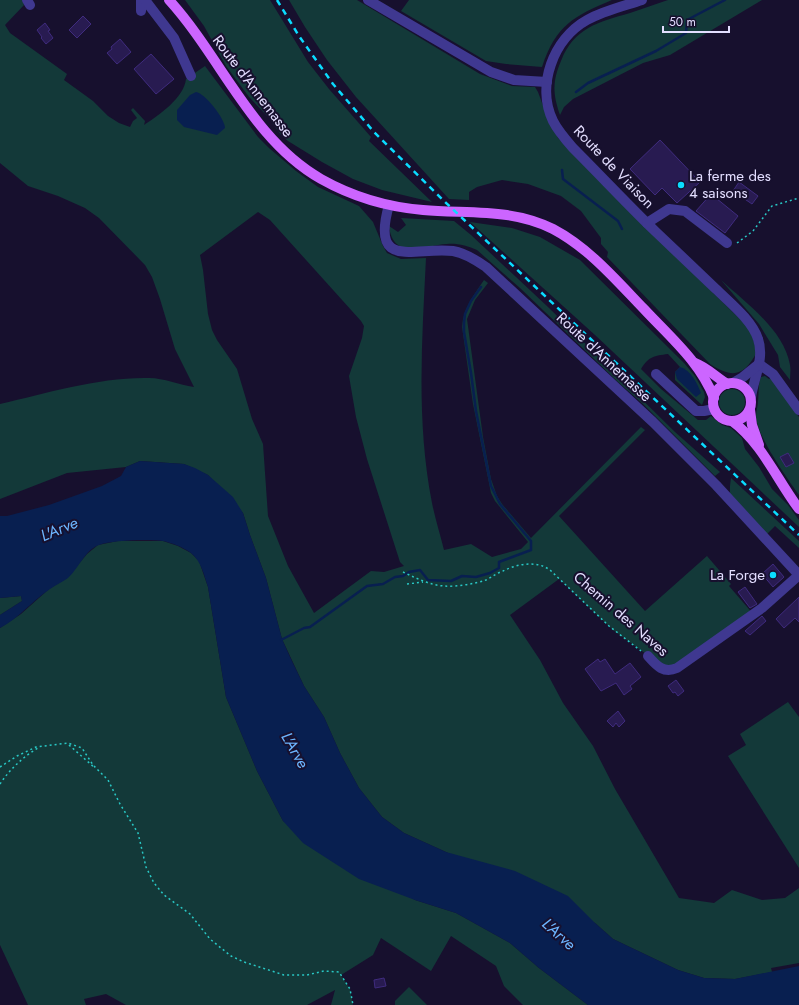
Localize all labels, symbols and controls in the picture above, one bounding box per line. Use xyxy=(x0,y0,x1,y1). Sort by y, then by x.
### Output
scale bar xyxy=(663,8,729,34)
text: 50 m xyxy=(669,13,696,31)
street label: Route d'Annemasse xyxy=(207,30,299,142)
street label: Route de Viaison xyxy=(569,120,659,214)
place label: La ferme des 4 saisons xyxy=(689,165,771,204)
marker: La ferme des 4 saisons xyxy=(676,180,686,190)
street label: Route d'Annemasse xyxy=(552,307,657,407)
water label: L'Arve xyxy=(37,511,81,547)
place label: La Forge xyxy=(710,564,765,586)
street label: Chemin des Naves xyxy=(569,566,673,662)
marker: La Forge xyxy=(768,570,778,580)
water label: L'Arve xyxy=(275,728,315,772)
water label: L'Arve xyxy=(537,913,581,955)

